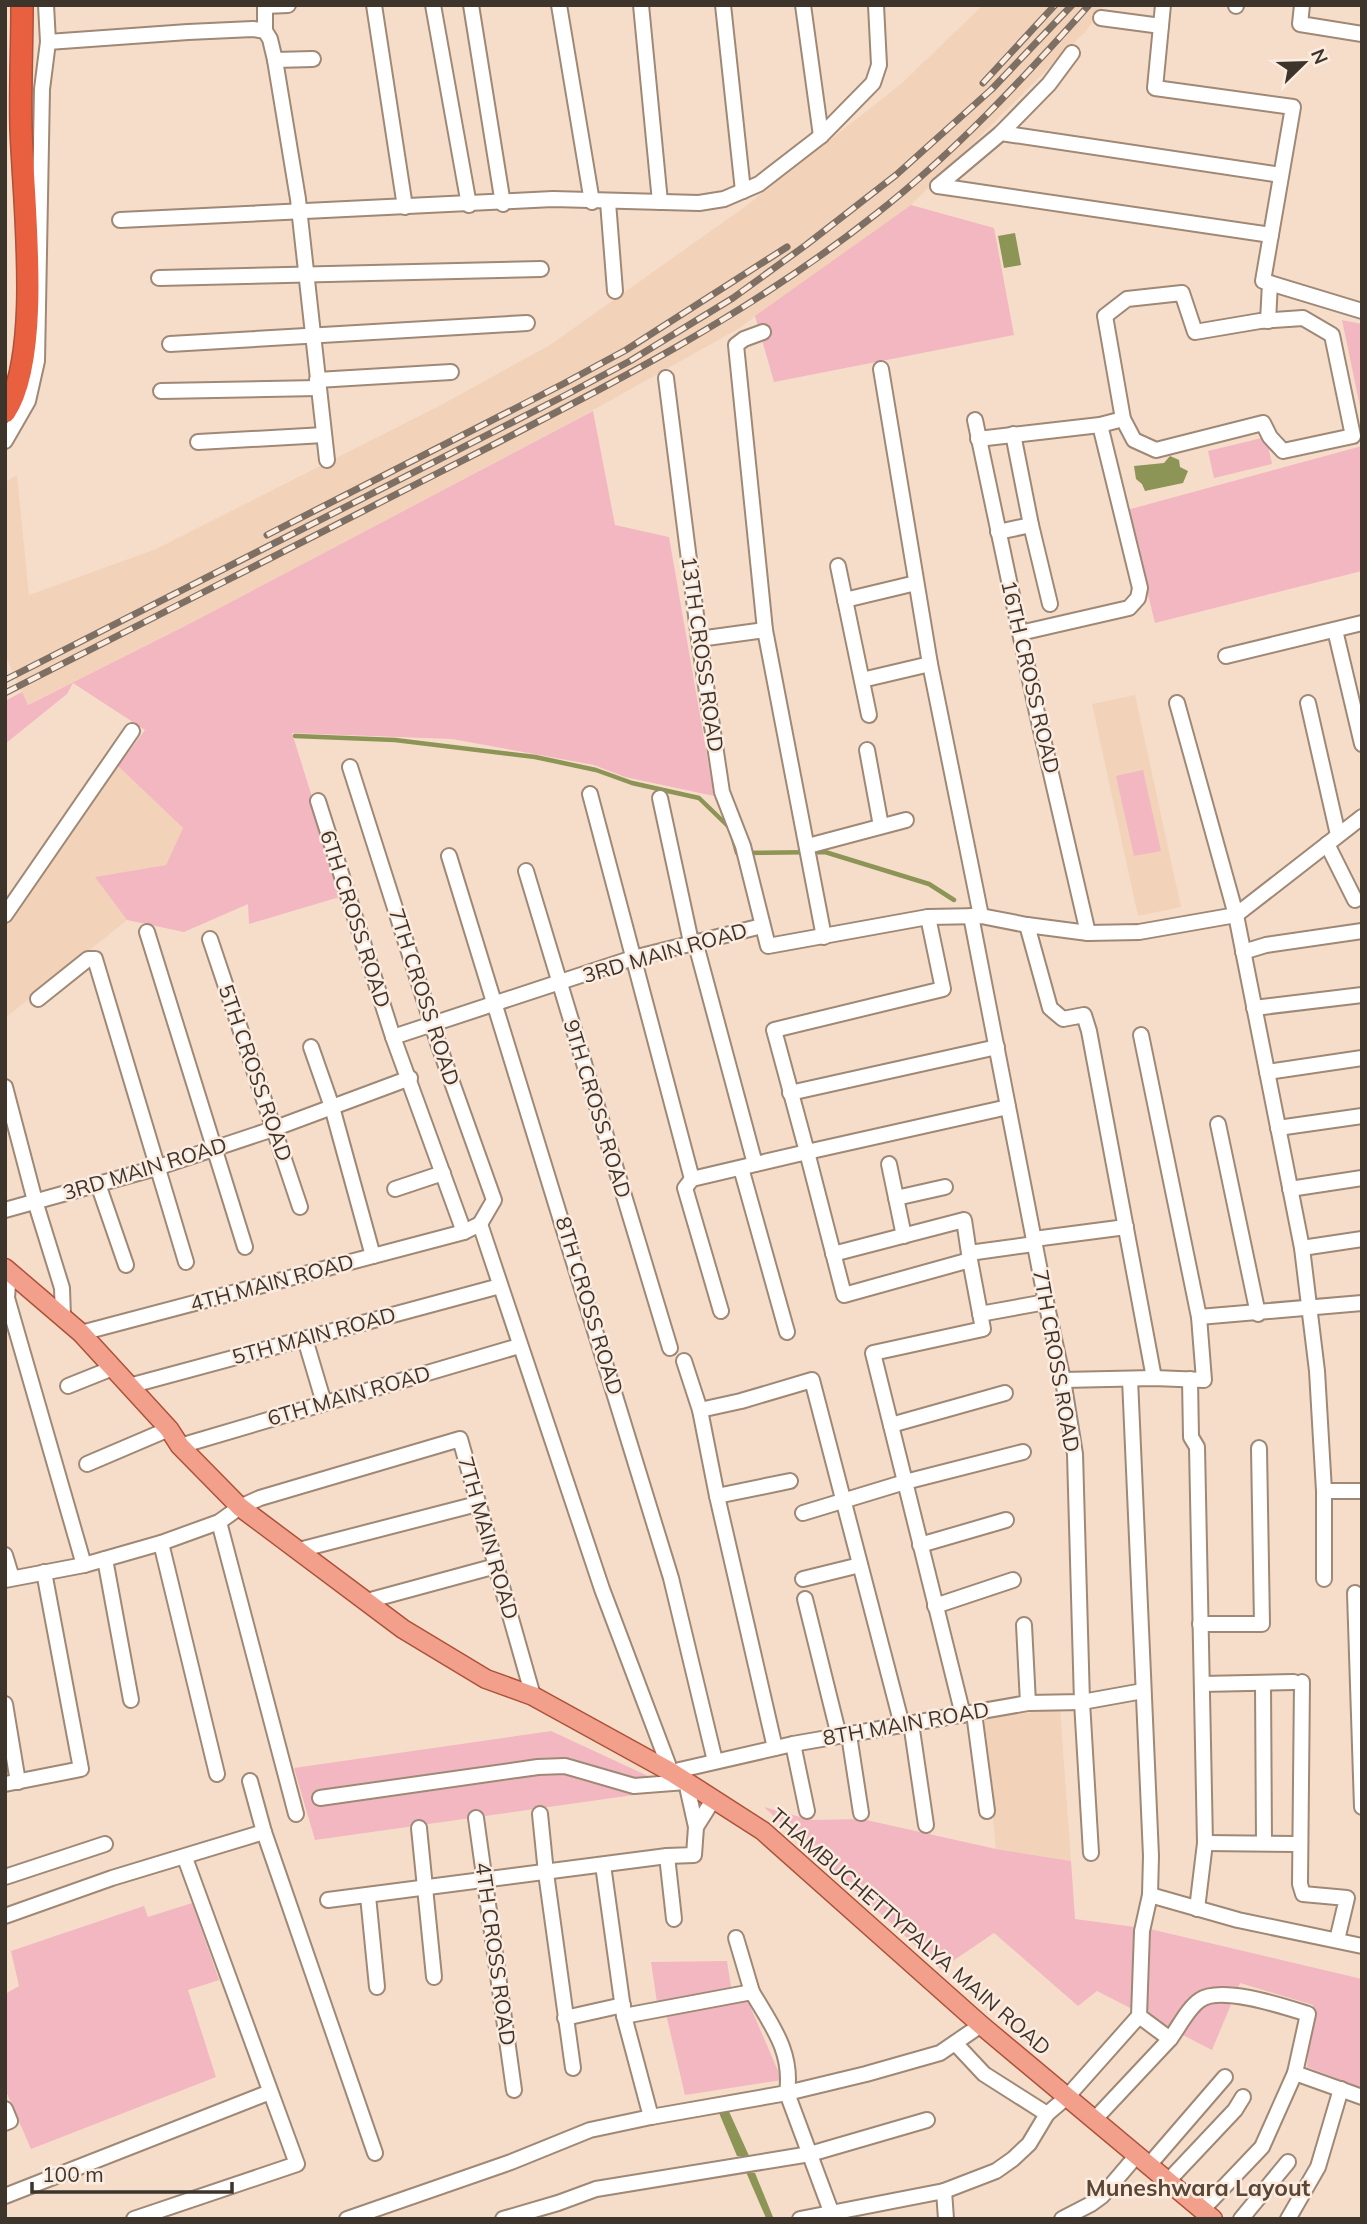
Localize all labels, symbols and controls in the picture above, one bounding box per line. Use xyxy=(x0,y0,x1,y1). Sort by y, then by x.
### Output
north arrow xyxy=(1269,28,1339,98)
text: N xyxy=(1306,45,1333,68)
street label: 13TH CROSS ROAD xyxy=(676,554,730,754)
street label: 16TH CROSS ROAD xyxy=(996,578,1066,776)
street label: 6TH CROSS ROAD xyxy=(315,827,397,1011)
street label: 7TH CROSS ROAD xyxy=(384,905,466,1089)
street label: 3RD MAIN ROAD xyxy=(579,916,750,988)
street label: 5TH CROSS ROAD xyxy=(214,981,298,1164)
street label: 9TH CROSS ROAD xyxy=(558,1016,637,1201)
street label: 3RD MAIN ROAD xyxy=(60,1131,230,1205)
street label: 8TH CROSS ROAD xyxy=(550,1213,629,1398)
street label: 4TH MAIN ROAD xyxy=(187,1248,356,1316)
street label: 7TH CROSS ROAD xyxy=(1028,1267,1086,1454)
street label: 5TH MAIN ROAD xyxy=(229,1301,398,1369)
street label: 6TH MAIN ROAD xyxy=(264,1359,433,1431)
street label: 7TH MAIN ROAD xyxy=(453,1453,525,1622)
street label: 8TH MAIN ROAD xyxy=(821,1696,991,1750)
street label: THAMBUCHETTYPALYA MAIN ROAD xyxy=(765,1802,1056,2060)
street label: 4TH CROSS ROAD xyxy=(470,1860,522,2047)
scale bar xyxy=(32,2150,231,2194)
text: 100 m xyxy=(42,2161,104,2187)
district label: Muneshwara Layout xyxy=(1086,2173,1311,2202)

